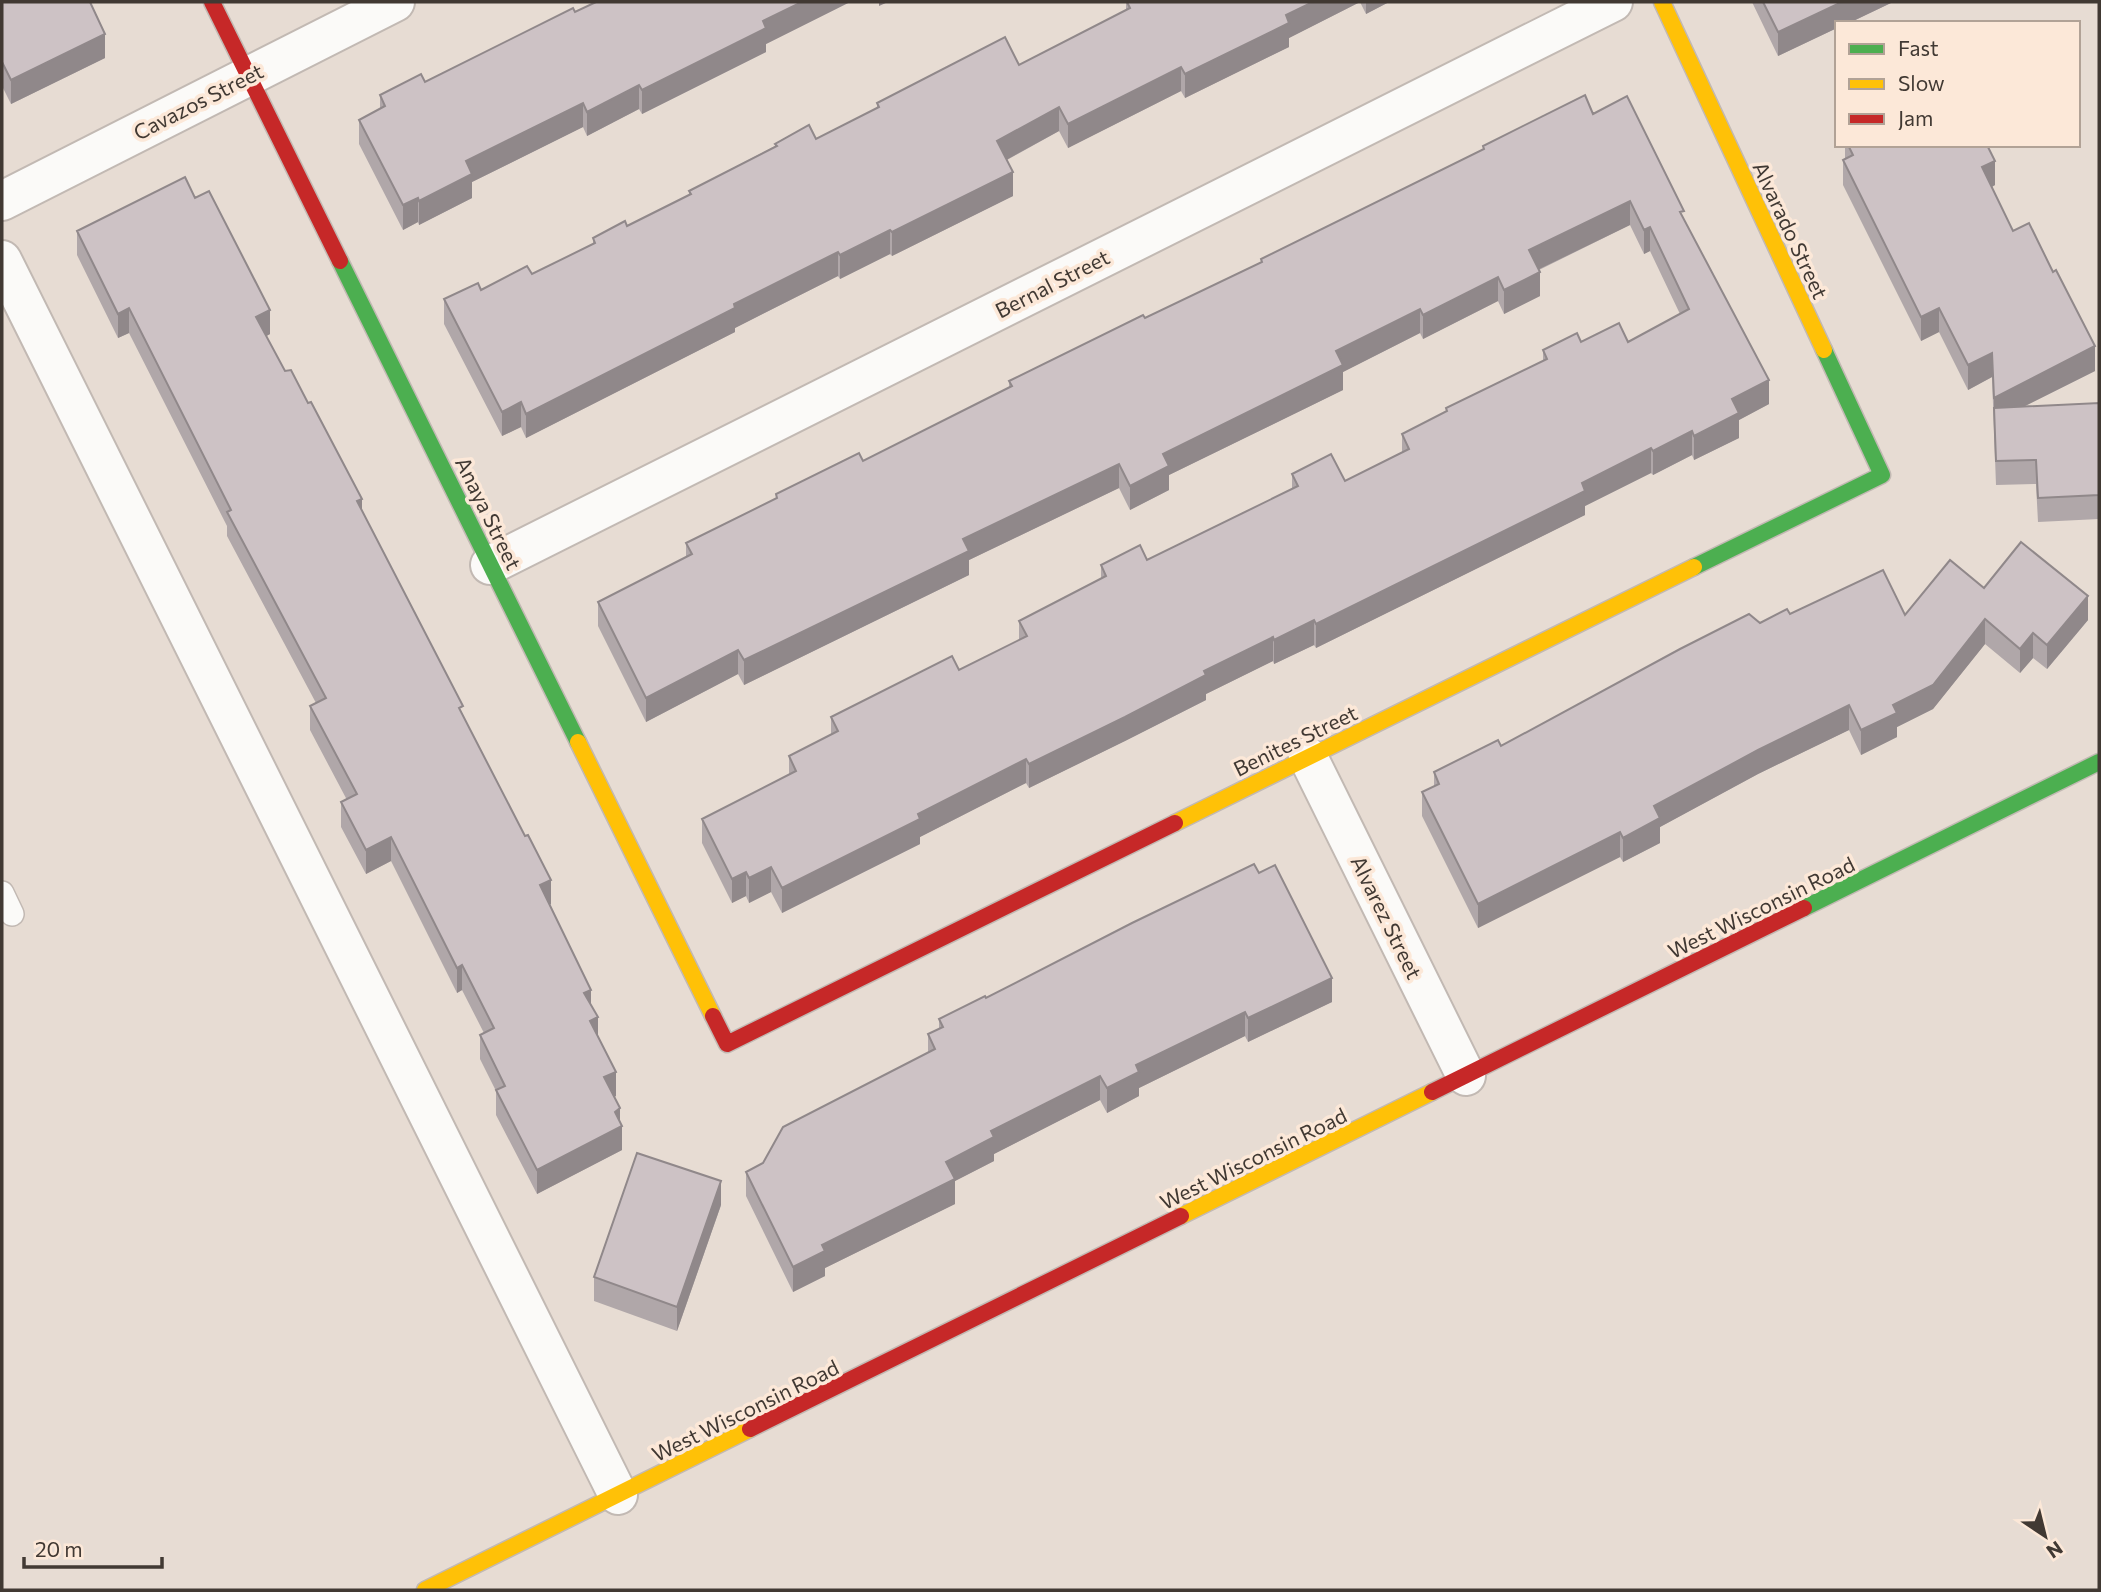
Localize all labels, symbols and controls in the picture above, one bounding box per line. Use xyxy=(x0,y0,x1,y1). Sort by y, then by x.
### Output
legend xyxy=(1835,21,2080,147)
text: Fast xyxy=(1898,35,1939,60)
street label: Cavazos Street xyxy=(129,58,267,144)
text: Slow xyxy=(1898,70,1945,95)
text: Jam xyxy=(1898,105,1933,130)
street label: Alvarado Street xyxy=(1748,157,1834,303)
street label: Bernal Street xyxy=(991,244,1113,322)
street label: Anaya Street xyxy=(451,453,527,573)
street label: Benites Street xyxy=(1229,699,1361,781)
street label: Alvarez Street xyxy=(1346,851,1428,983)
street label: West Wisconsin Road xyxy=(1664,851,1858,963)
street label: West Wisconsin Road xyxy=(1156,1102,1350,1214)
street label: West Wisconsin Road xyxy=(648,1354,842,1466)
north arrow xyxy=(2010,1501,2080,1571)
scale bar xyxy=(24,1526,163,1570)
text: 20 m xyxy=(35,1536,83,1561)
text: N xyxy=(2043,1537,2067,1564)

